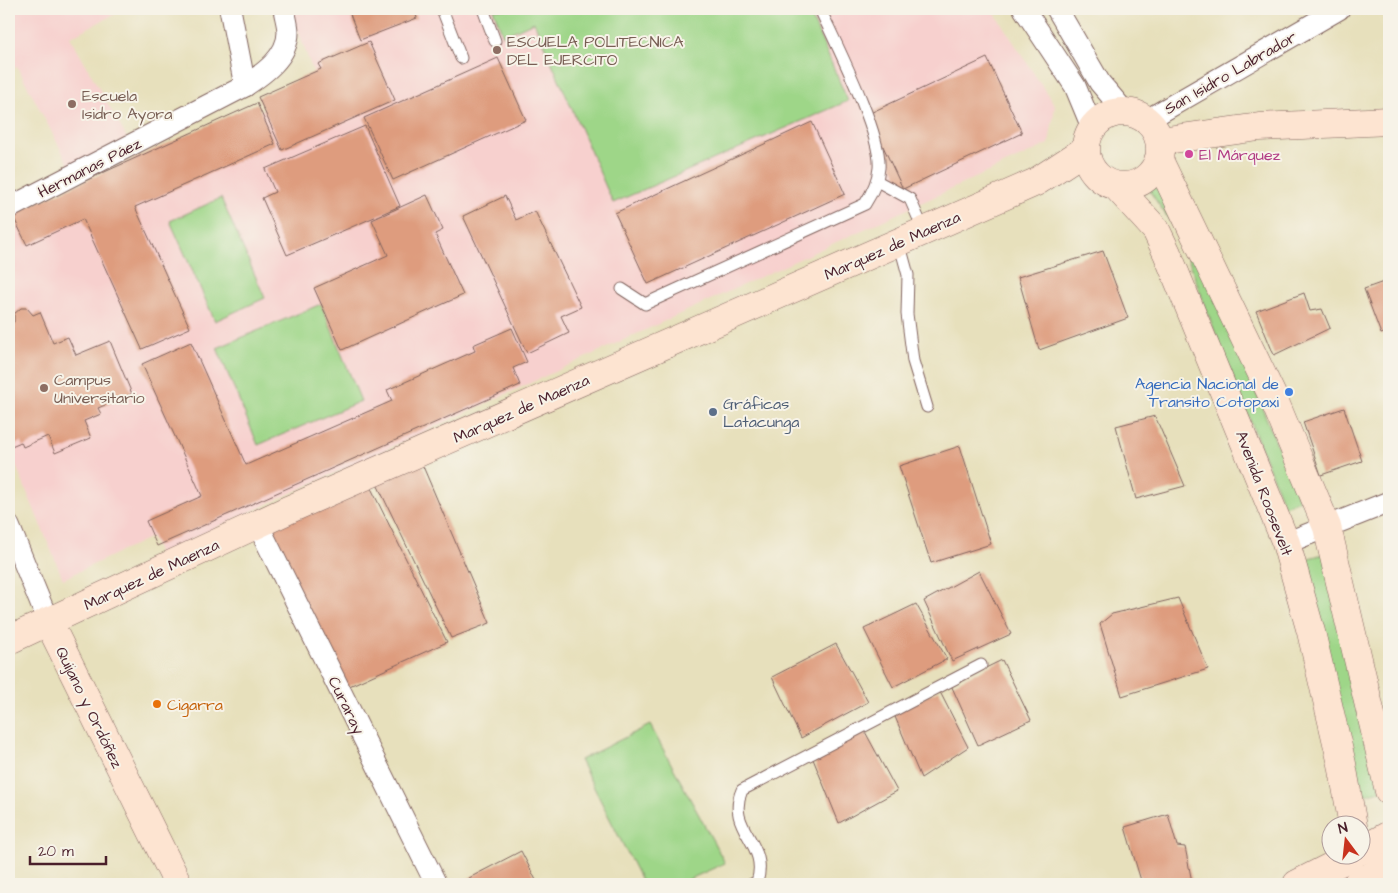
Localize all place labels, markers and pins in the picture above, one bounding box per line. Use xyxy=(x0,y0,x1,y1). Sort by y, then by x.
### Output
place label: ESCUELA POLITECNICA DEL EJERCITO xyxy=(507,31,683,71)
marker: ESCUELA POLITECNICA DEL EJERCITO xyxy=(491,44,503,56)
place label: Escuela Isidro Ayora xyxy=(82,85,172,126)
marker: Escuela Isidro Ayora xyxy=(66,98,78,110)
place label: El Márquez xyxy=(1199,144,1281,166)
marker: El Márquez xyxy=(1183,148,1195,160)
place label: Campus Universitario xyxy=(54,369,145,409)
place label: Agencia Nacional de Transito Cotopaxi xyxy=(1135,373,1280,413)
marker: Campus Universitario xyxy=(38,382,50,394)
marker: Agencia Nacional de Transito Cotopaxi xyxy=(1283,386,1295,398)
place label: Gráficas Latacunga xyxy=(723,393,799,434)
marker: Gráficas Latacunga xyxy=(707,406,719,418)
place label: Cigarra xyxy=(167,694,223,717)
marker: Cigarra xyxy=(151,698,163,710)

